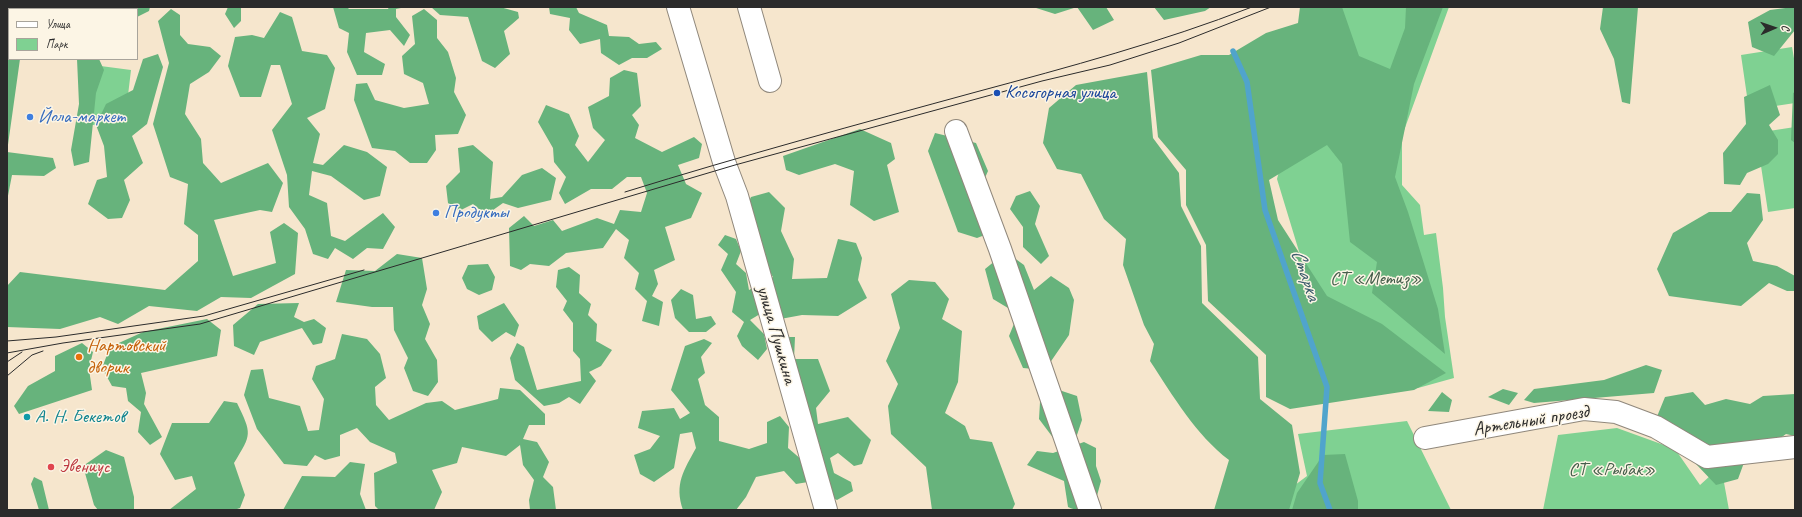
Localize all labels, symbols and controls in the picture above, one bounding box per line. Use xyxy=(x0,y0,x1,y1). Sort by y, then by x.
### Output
legend xyxy=(8,8,138,60)
north arrow xyxy=(1754,8,1794,48)
text: Улица xyxy=(46,16,70,32)
text: С xyxy=(1779,25,1793,31)
text: Парк xyxy=(46,36,67,52)
place label: Косогорная улица xyxy=(1005,82,1116,104)
marker: Косогорная улица xyxy=(992,88,1002,98)
place label: Йола-маркет xyxy=(38,106,125,128)
marker: Йола-маркет xyxy=(25,112,35,122)
place label: Продукты xyxy=(444,202,509,224)
marker: Продукты xyxy=(431,208,441,218)
water label: Старка xyxy=(1285,246,1325,304)
park label: СТ «Метиз» xyxy=(1330,268,1422,290)
street label: улица Пушкина xyxy=(751,283,801,387)
place label: Нартовский дворик xyxy=(87,335,166,379)
marker: Нартовский дворик xyxy=(74,352,84,362)
street label: Артельный проезд xyxy=(1472,401,1590,441)
place label: А. Н. Бекетов xyxy=(35,406,125,428)
marker: А. Н. Бекетов xyxy=(22,412,32,422)
place label: Эвениус xyxy=(59,456,110,478)
park label: СТ «Рыбак» xyxy=(1568,459,1656,481)
marker: Эвениус xyxy=(46,462,56,472)

